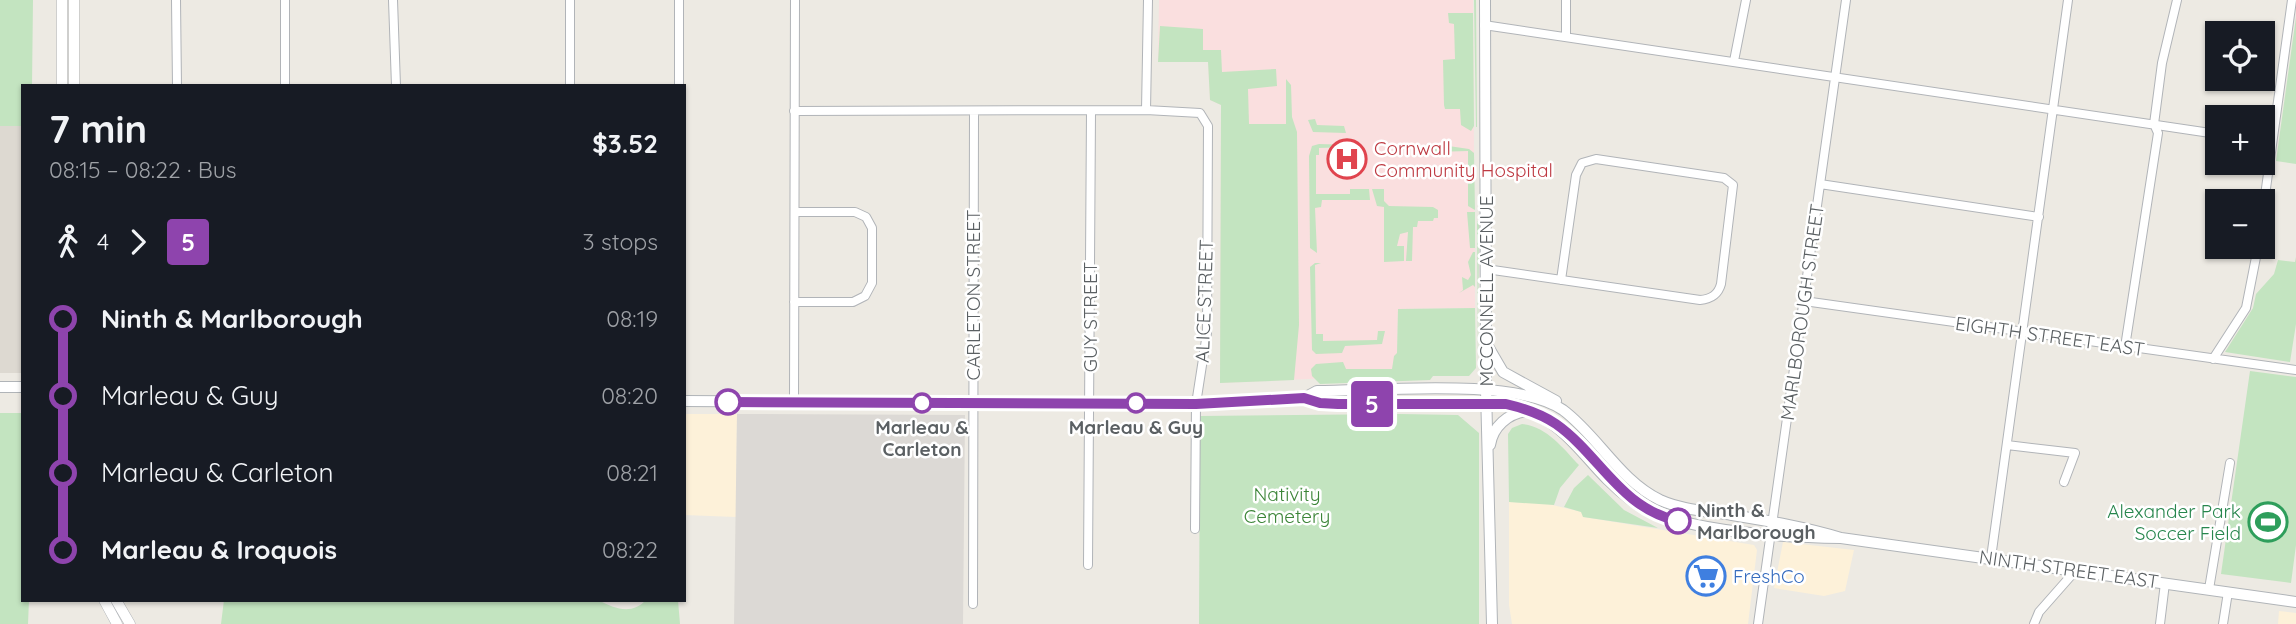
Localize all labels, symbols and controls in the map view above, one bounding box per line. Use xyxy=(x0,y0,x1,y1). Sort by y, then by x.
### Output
map controls xyxy=(2205,21,2275,259)
button: locate xyxy=(2205,21,2275,91)
text: 7 min xyxy=(49,105,147,153)
button: + xyxy=(2205,105,2275,175)
text: $3.52 xyxy=(592,127,658,160)
place label: Cornwall Community Hospital xyxy=(1374,136,1553,182)
hospital icon: Cornwall Community Hospital xyxy=(1326,138,1368,180)
text: 08:15 – 08:22 · Bus xyxy=(49,155,237,184)
button: − xyxy=(2205,189,2275,259)
street label: MCCONNELL AVENUE xyxy=(1474,195,1498,387)
street label: MARLBOROUGH STREET xyxy=(1775,202,1829,422)
street label: CARLETON STREET xyxy=(961,210,985,380)
icon: walk xyxy=(49,223,87,261)
icon: forward xyxy=(119,223,157,261)
text: 4 xyxy=(97,227,109,256)
text: 5 xyxy=(181,227,195,257)
text: 3 stops xyxy=(583,227,658,256)
street label: ALICE STREET xyxy=(1190,239,1218,363)
street label: GUY STREET xyxy=(1078,262,1102,372)
text: Ninth & Marlborough xyxy=(101,302,363,335)
text: 08:19 xyxy=(606,304,658,333)
street label: EIGHTH STREET EAST xyxy=(1954,311,2146,361)
text: Marleau & Guy xyxy=(101,379,279,412)
text: 08:20 xyxy=(601,381,658,410)
line badge: 5 xyxy=(1349,381,1395,427)
unlabelled marker xyxy=(715,389,741,415)
text: 5 xyxy=(1365,389,1379,419)
marker: Marleau & Carleton xyxy=(912,393,932,413)
marker: Marleau & Guy xyxy=(1126,393,1146,413)
place label: Marleau & Carleton xyxy=(875,415,969,461)
place label: Marleau & Guy xyxy=(1069,415,1203,439)
text: Marleau & Carleton xyxy=(101,456,334,489)
text: 08:21 xyxy=(606,458,658,487)
park label: Nativity Cemetery xyxy=(1244,482,1330,528)
place label: Ninth & Marlborough xyxy=(1697,498,1816,544)
place label: Alexander Park Soccer Field xyxy=(2107,499,2241,545)
sports icon: Alexander Park Soccer Field xyxy=(2247,501,2289,543)
marker: Ninth & Marlborough xyxy=(1665,508,1691,534)
text: Marleau & Iroquois xyxy=(101,533,337,566)
text: 08:22 xyxy=(602,535,658,564)
street label: NINTH STREET EAST xyxy=(1978,545,2160,593)
supermarket icon: FreshCo xyxy=(1685,555,1727,597)
place label: FreshCo xyxy=(1733,564,1805,588)

